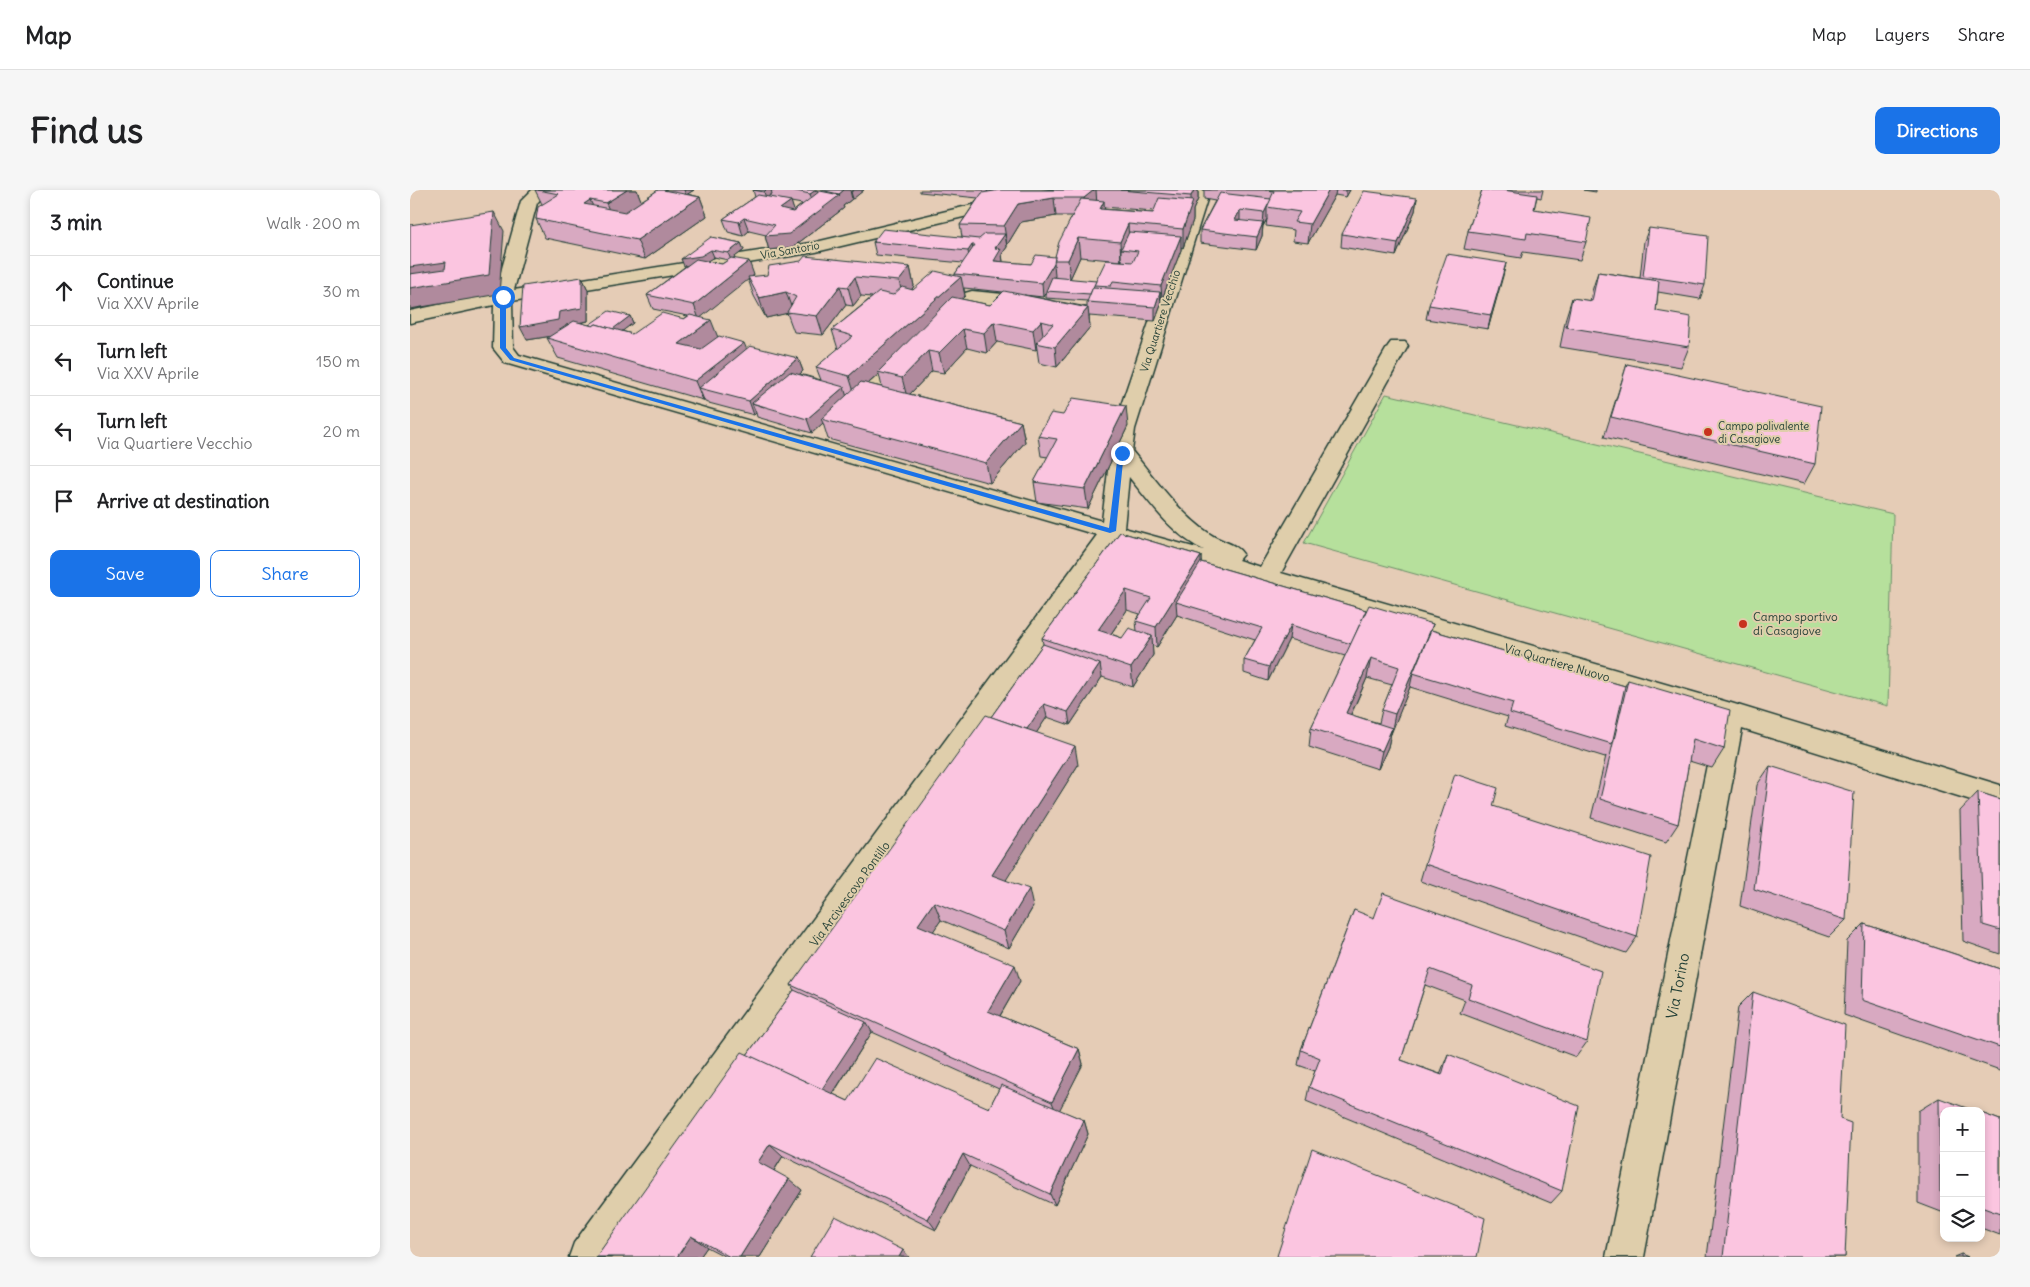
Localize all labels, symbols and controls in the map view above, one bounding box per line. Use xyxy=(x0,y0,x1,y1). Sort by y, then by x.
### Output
text: Map xyxy=(25,20,72,50)
text: Map xyxy=(1811,23,1846,46)
text: Layers xyxy=(1874,23,1930,46)
text: Share xyxy=(1958,23,2005,46)
button: Directions xyxy=(1875,107,2000,154)
text: Find us xyxy=(30,108,143,152)
text: 3 min xyxy=(50,209,102,236)
text: Walk · 200 m xyxy=(266,213,360,233)
street label: Via Santorio xyxy=(759,238,821,262)
street label: Via Quartiere Vecchio xyxy=(1137,268,1183,374)
text: Continue xyxy=(97,269,174,293)
icon: ahead xyxy=(50,277,78,305)
text: 30 m xyxy=(323,281,360,301)
route start xyxy=(492,286,515,309)
text: Via XXV Aprile xyxy=(97,293,199,313)
text: Turn left xyxy=(97,339,167,363)
icon: left xyxy=(50,347,78,375)
text: 150 m xyxy=(316,351,360,371)
text: Via XXV Aprile xyxy=(97,363,199,383)
text: Turn left xyxy=(97,409,167,433)
icon: left xyxy=(50,417,78,445)
place label: Campo polivalente di Casagiove xyxy=(1718,419,1809,446)
text: 20 m xyxy=(323,421,360,441)
marker: Campo polivalente di Casagiove xyxy=(1702,426,1714,438)
text: Via Quartiere Vecchio xyxy=(97,433,253,453)
route end xyxy=(1111,442,1134,465)
icon: arrive xyxy=(50,487,78,515)
text: Arrive at destination xyxy=(97,489,270,513)
button: Save xyxy=(50,550,200,597)
button: Share xyxy=(210,550,360,597)
place label: Campo sportivo di Casagiove xyxy=(1753,609,1838,638)
marker: Campo sportivo di Casagiove xyxy=(1737,618,1749,630)
street label: Via Quartiere Nuovo xyxy=(1503,640,1612,685)
street label: Via Arcivescovo Pontillo xyxy=(806,838,893,949)
street label: Via Torino xyxy=(1662,951,1693,1020)
map controls xyxy=(1940,1107,1985,1242)
button: + xyxy=(1940,1107,1985,1152)
button: − xyxy=(1940,1152,1985,1197)
button: layers xyxy=(1940,1197,1985,1242)

